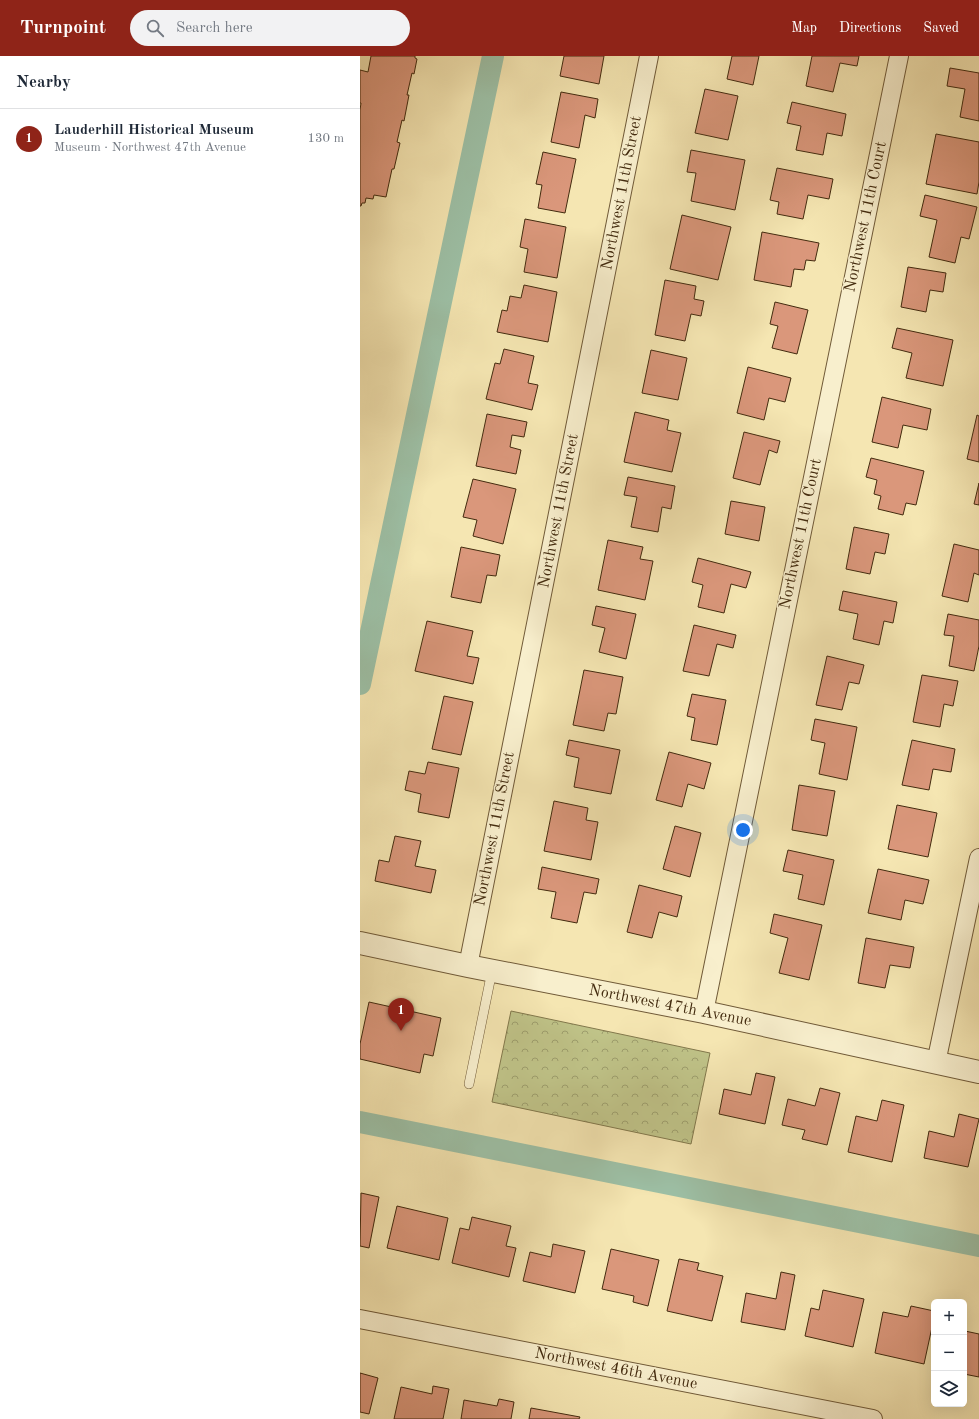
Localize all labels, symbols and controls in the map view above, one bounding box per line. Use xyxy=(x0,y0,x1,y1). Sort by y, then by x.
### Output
search box xyxy=(130,10,410,46)
icon: search xyxy=(144,17,166,39)
text: Turnpoint xyxy=(20,19,106,38)
text: Search here xyxy=(176,21,253,36)
text: Map xyxy=(791,21,817,35)
text: Directions xyxy=(839,21,901,35)
text: Saved xyxy=(923,21,959,35)
text: Nearby xyxy=(16,74,71,91)
street label: Northwest 11th Street xyxy=(599,114,645,272)
text: Lauderhill Historical Museum xyxy=(54,123,254,138)
text: 1 xyxy=(25,132,33,145)
text: 130 m xyxy=(307,132,344,145)
street label: Northwest 11th Court xyxy=(842,140,890,294)
text: Museum · Northwest 47th Avenue xyxy=(54,141,246,154)
street label: Northwest 11th Street xyxy=(536,432,582,590)
street label: Northwest 11th Court xyxy=(777,457,825,611)
street label: Northwest 11th Street xyxy=(472,750,518,908)
your location xyxy=(733,820,753,840)
street label: Northwest 47th Avenue xyxy=(587,982,753,1030)
pin: 1 xyxy=(388,998,414,1031)
map controls xyxy=(931,1299,967,1407)
button: + xyxy=(931,1299,967,1335)
button: − xyxy=(931,1335,967,1371)
street label: Northwest 46th Avenue xyxy=(533,1345,699,1393)
button: layers xyxy=(931,1371,967,1407)

